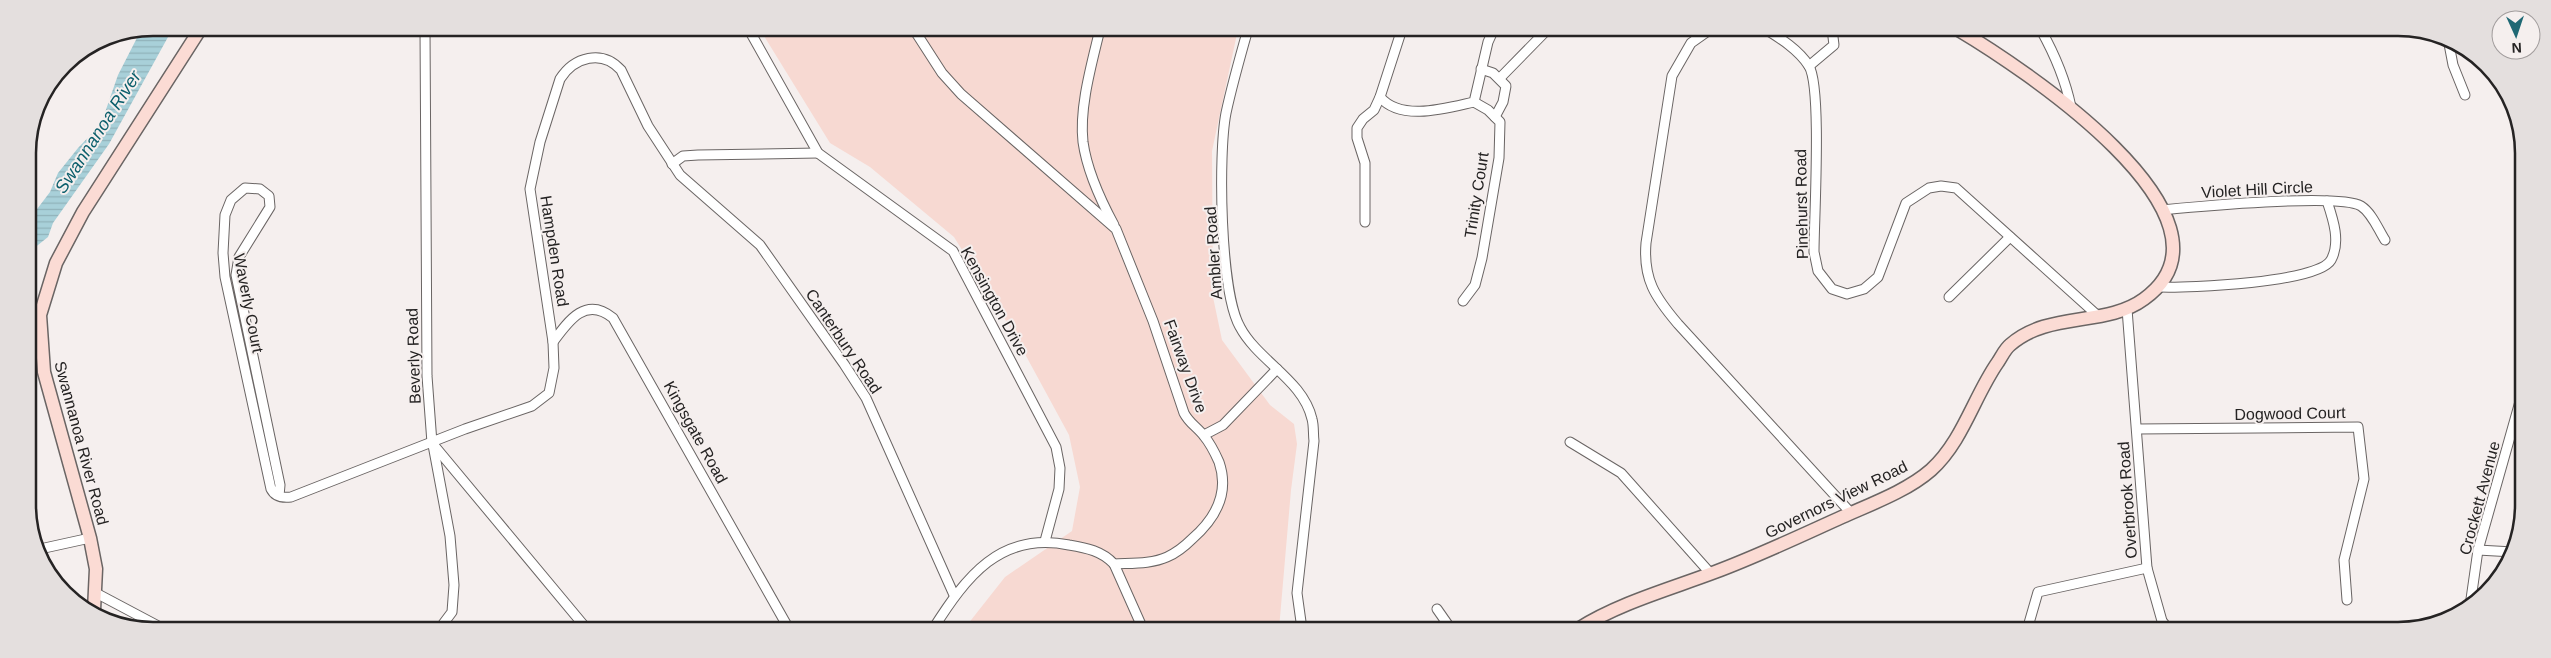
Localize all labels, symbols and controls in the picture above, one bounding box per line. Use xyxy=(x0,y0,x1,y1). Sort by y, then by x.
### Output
north arrow xyxy=(2491,10,2541,60)
text: N xyxy=(2511,40,2522,56)
water label: Swannanoa River xyxy=(51,66,146,197)
street label: Pinehurst Road xyxy=(1792,149,1811,259)
street label: Trinity Court xyxy=(1461,150,1492,239)
street label: Violet Hill Circle xyxy=(2201,178,2313,201)
street label: Hampden Road xyxy=(537,194,572,308)
street label: Ambler Road xyxy=(1202,206,1225,300)
street label: Kensington Drive xyxy=(958,244,1032,359)
street label: Waverly Court xyxy=(231,252,267,355)
street label: Canterbury Road xyxy=(802,286,885,397)
street label: Beverly Road xyxy=(403,308,424,404)
street label: Fairway Drive xyxy=(1161,317,1210,415)
street label: Swannanoa River Road xyxy=(51,359,112,527)
street label: Kingsgate Road xyxy=(661,378,731,486)
street label: Dogwood Court xyxy=(2234,404,2346,423)
street label: Crockett Avenue xyxy=(2456,439,2503,557)
street label: Overbrook Road xyxy=(2115,441,2140,559)
street label: Governors View Road xyxy=(1762,458,1910,541)

